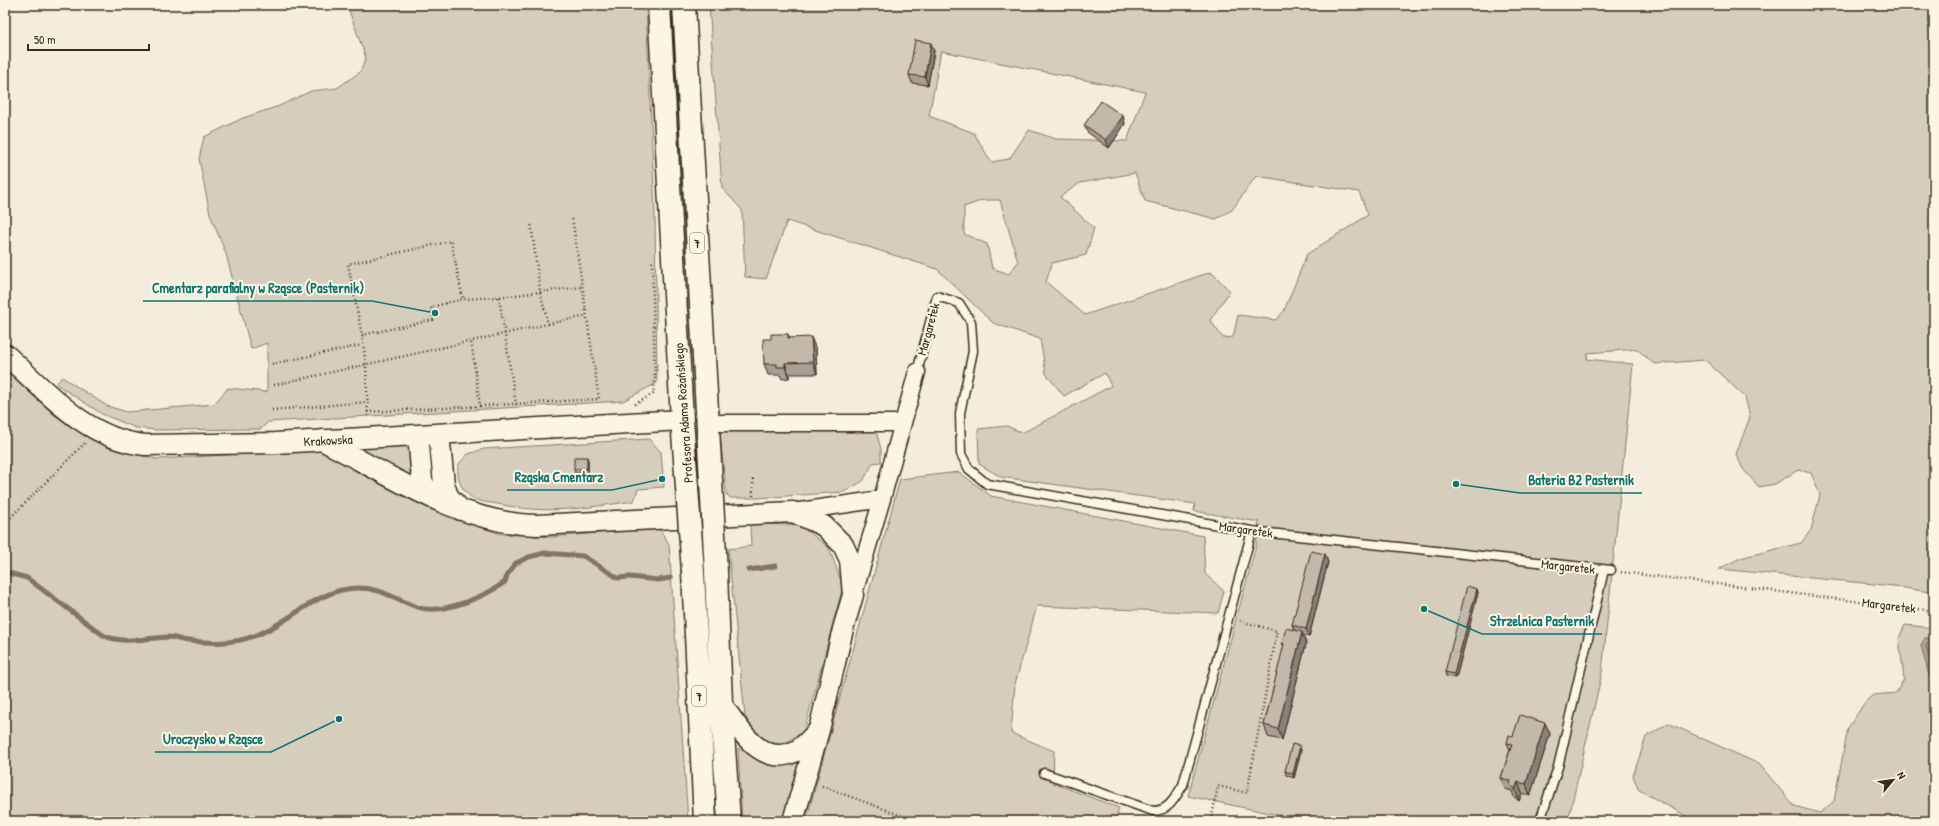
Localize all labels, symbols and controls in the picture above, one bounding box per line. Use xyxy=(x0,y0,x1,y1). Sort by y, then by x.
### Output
scale bar xyxy=(28,26,149,52)
text: 50 m xyxy=(34,31,55,48)
road number: 7 xyxy=(690,233,704,253)
callout: Cmentarz parafialny w Rząsce (Pasternik) xyxy=(143,275,372,301)
text: Cmentarz parafialny w Rząsce (Pasternik) xyxy=(152,278,364,299)
street label: Margaretek xyxy=(912,300,944,357)
street label: Profesora Adama Rożańskiego xyxy=(669,342,697,484)
street label: Krakowska xyxy=(303,430,353,450)
callout: Rząska Cmentarz xyxy=(507,464,612,490)
text: Rząska Cmentarz xyxy=(515,467,603,486)
callout: Bateria B2 Pasternik xyxy=(1520,467,1642,493)
text: Bateria B2 Pasternik xyxy=(1528,470,1634,489)
street label: Margaretek xyxy=(1218,516,1275,542)
street label: Margaretek xyxy=(1540,554,1596,578)
street label: Margaretek xyxy=(1861,593,1917,617)
callout: Strzelnica Pasternik xyxy=(1482,608,1602,634)
text: Strzelnica Pasternik xyxy=(1490,611,1594,630)
road number: 7 xyxy=(692,686,706,706)
callout: Uroczysko w Rząsce xyxy=(155,726,271,752)
text: Uroczysko w Rząsce xyxy=(163,729,263,750)
north arrow xyxy=(1873,760,1913,800)
text: N xyxy=(1894,769,1909,781)

